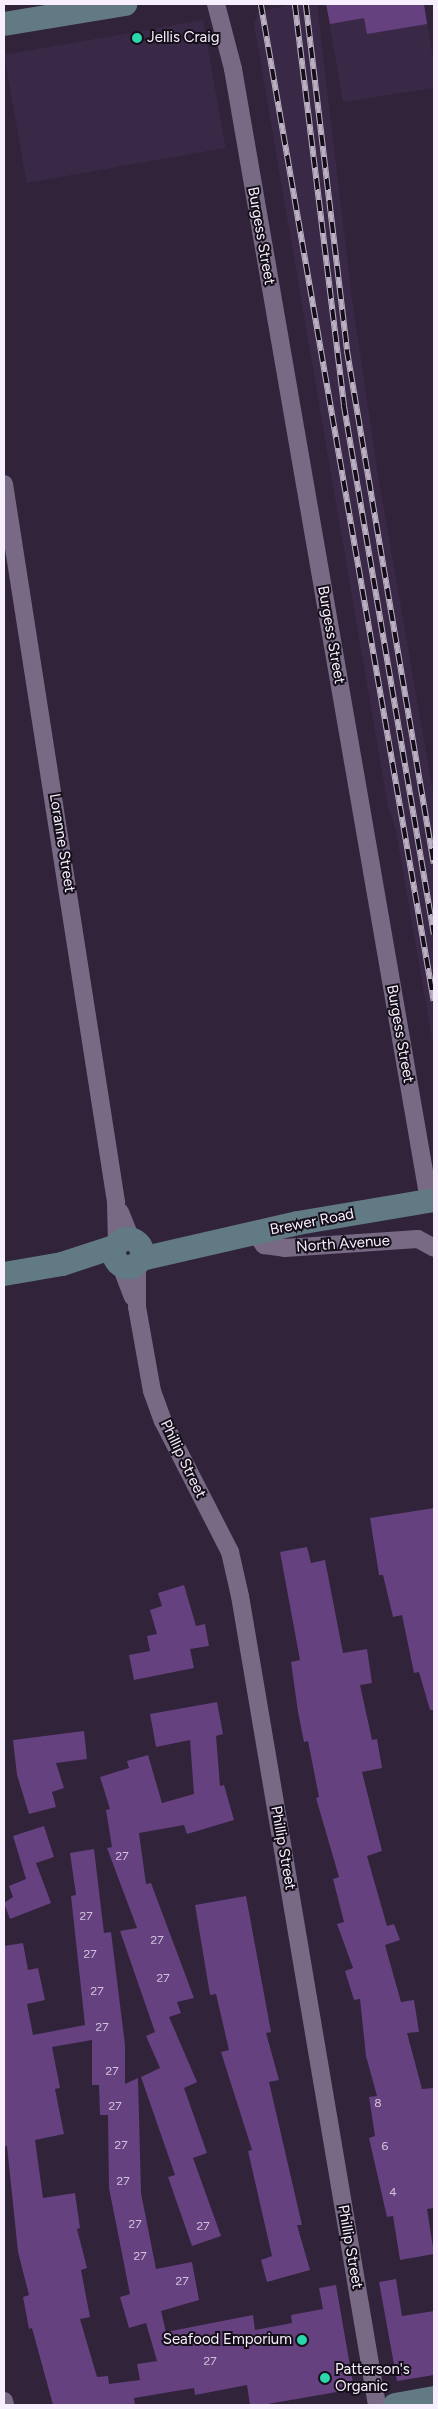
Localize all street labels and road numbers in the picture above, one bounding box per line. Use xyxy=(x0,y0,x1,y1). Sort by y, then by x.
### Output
street label: Burgess Street xyxy=(244,186,278,286)
street label: Burgess Street xyxy=(314,585,348,685)
street label: Loranne Street xyxy=(45,792,79,894)
street label: Burgess Street xyxy=(383,984,417,1084)
street label: Brewer Road xyxy=(268,1205,356,1239)
street label: North Avenue xyxy=(296,1232,390,1256)
street label: Phillip Street xyxy=(156,1417,210,1501)
street label: Phillip Street xyxy=(267,1804,299,1892)
street label: Phillip Street xyxy=(334,2203,366,2291)

